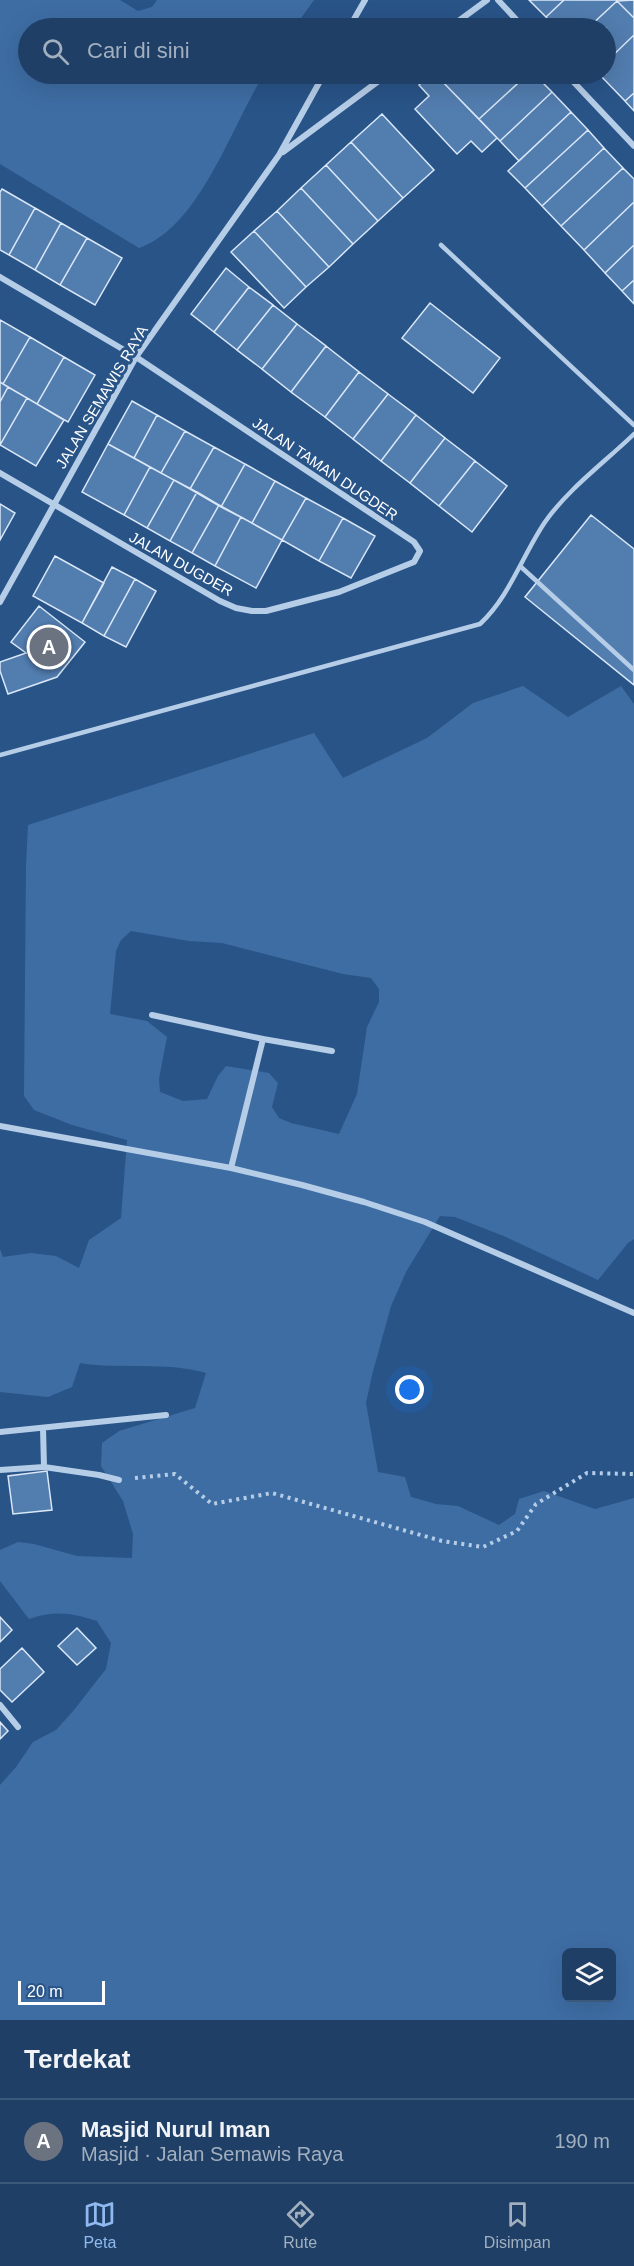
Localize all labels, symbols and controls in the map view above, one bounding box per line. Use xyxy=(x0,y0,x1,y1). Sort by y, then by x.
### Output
search box xyxy=(18,18,616,84)
icon: search xyxy=(39,35,72,68)
text: Cari di sini xyxy=(87,38,190,63)
street label: JALAN SEMAWIS RAYA xyxy=(52,322,151,471)
street label: JALAN TAMAN DUGDER xyxy=(250,414,401,524)
street label: JALAN DUGDER xyxy=(126,528,236,599)
pin: A xyxy=(29,624,68,670)
your location xyxy=(395,1375,424,1404)
map controls xyxy=(562,1948,616,2002)
button: layers xyxy=(562,1948,616,2002)
scale bar xyxy=(18,1978,105,2006)
text: 20 m xyxy=(27,1983,63,2000)
text: Terdekat xyxy=(24,2044,130,2074)
text: Masjid Nurul Iman xyxy=(81,2117,270,2142)
text: A xyxy=(36,2130,51,2152)
text: 190 m xyxy=(554,2130,610,2152)
text: Masjid · Jalan Semawis Raya xyxy=(81,2143,343,2165)
tab: Peta xyxy=(83,2198,116,2252)
tab: Rute xyxy=(283,2198,317,2252)
tab: Disimpan xyxy=(484,2198,551,2252)

